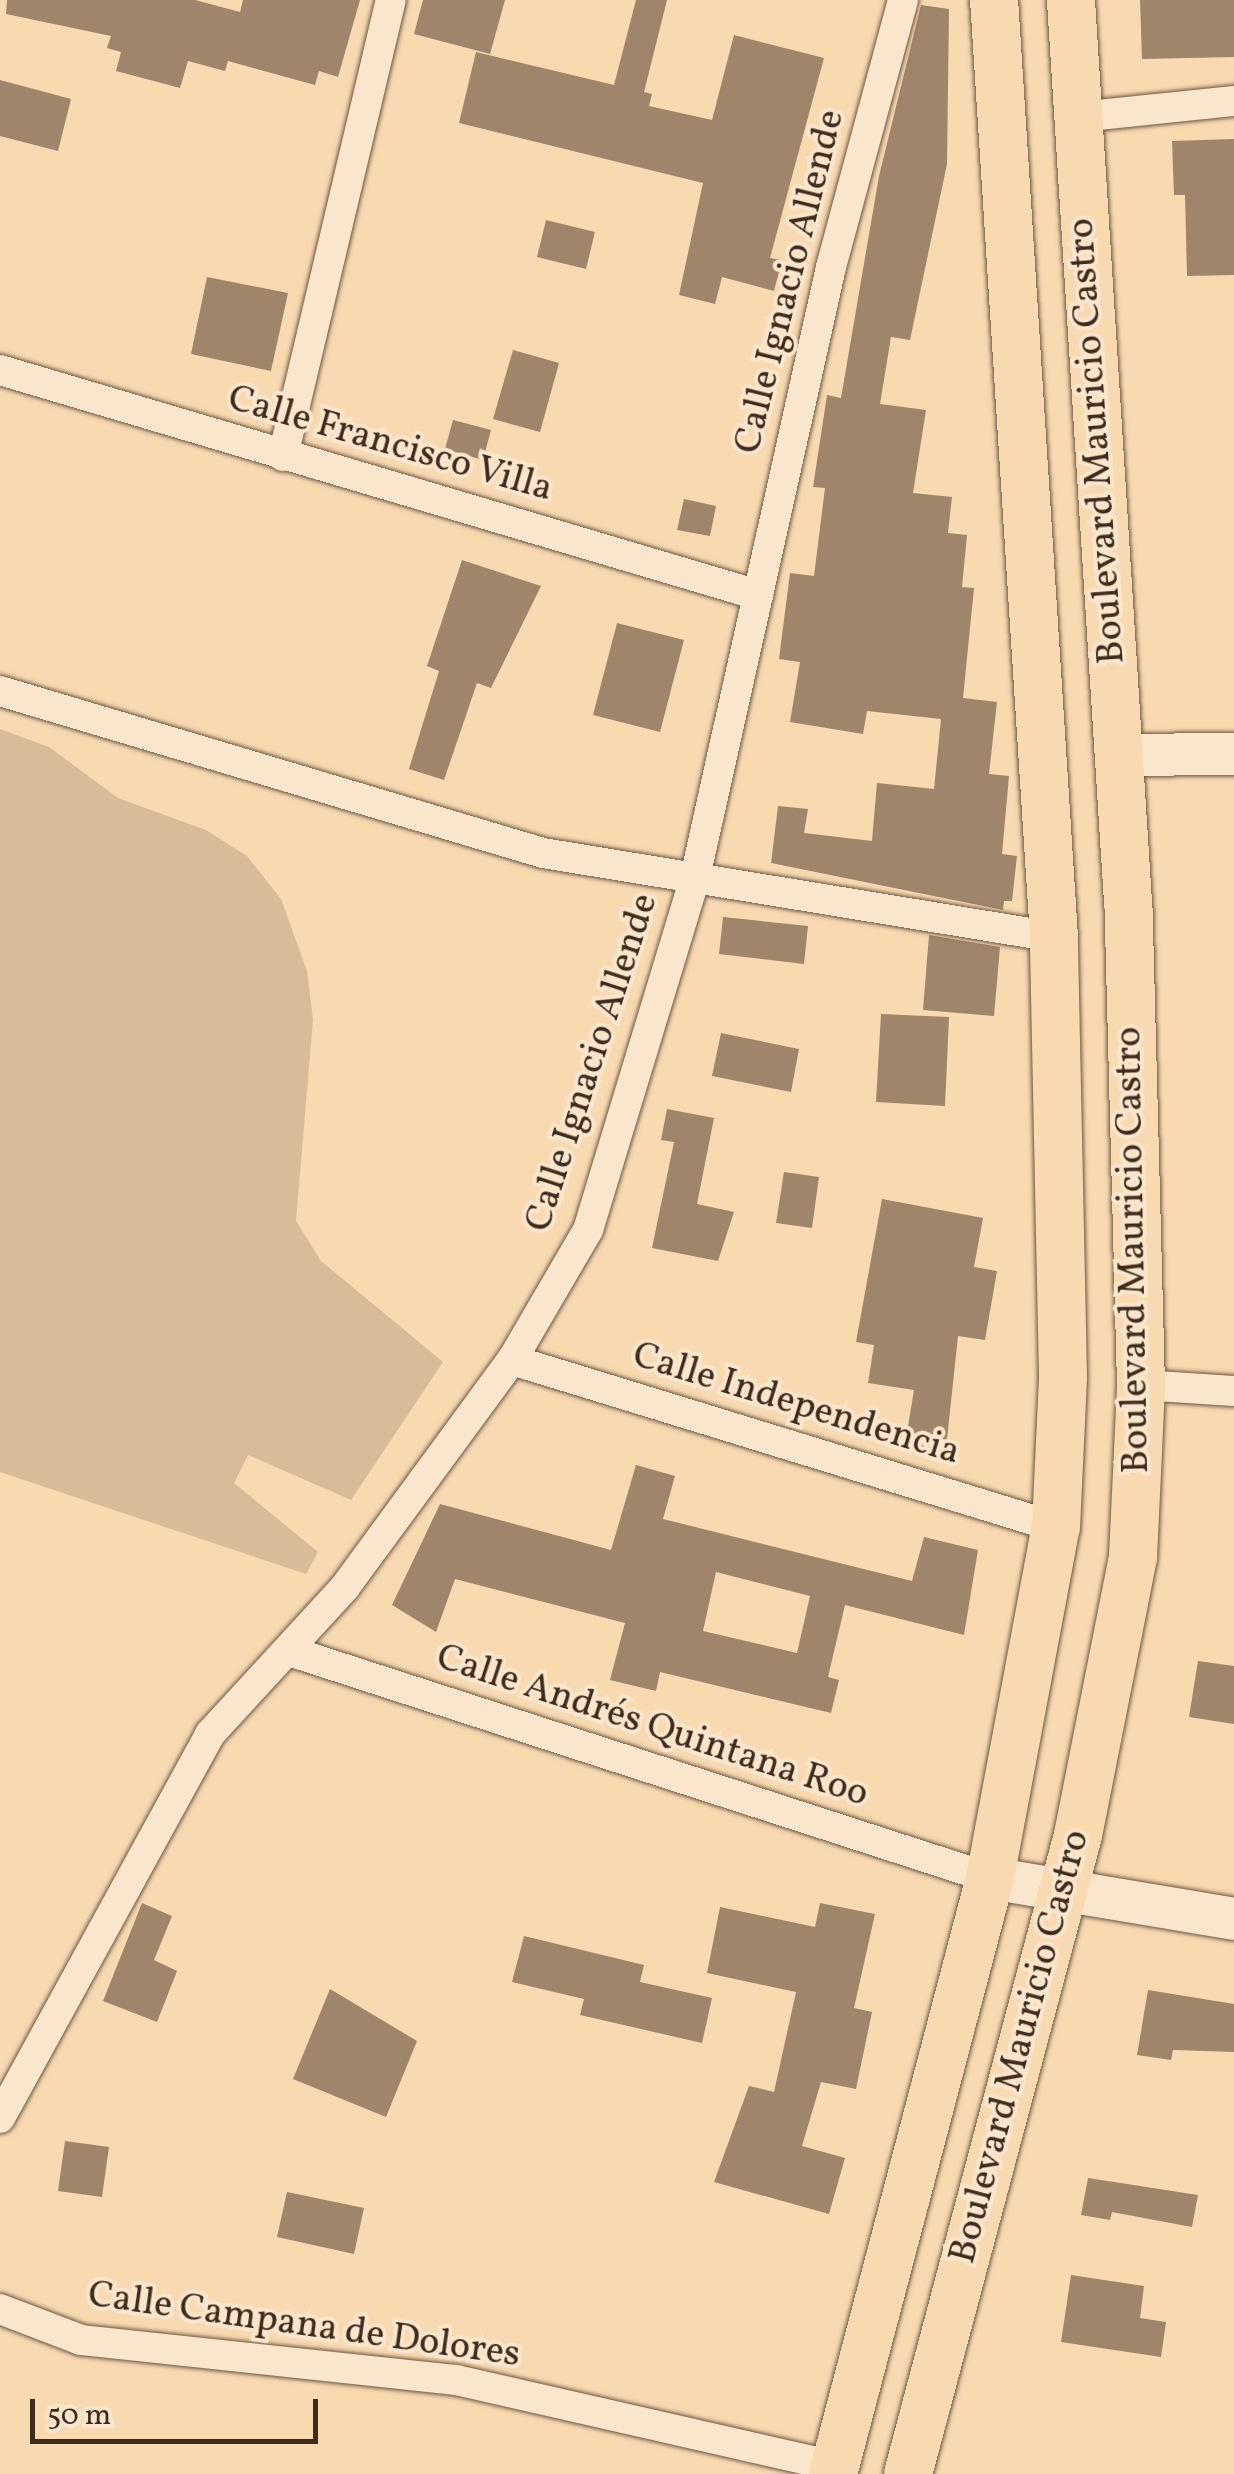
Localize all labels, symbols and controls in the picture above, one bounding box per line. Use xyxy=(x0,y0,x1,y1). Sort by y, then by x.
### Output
street label: Calle Ignacio Allende xyxy=(726,106,856,458)
street label: Boulevard Mauricio Castro xyxy=(1060,216,1136,666)
street label: Calle Francisco Villa xyxy=(222,377,558,513)
street label: Calle Ignacio Allende xyxy=(517,888,669,1238)
street label: Boulevard Mauricio Castro xyxy=(1107,1026,1161,1474)
street label: Calle Independencia xyxy=(627,1334,965,1476)
street label: Calle Andrés Quintana Roo xyxy=(430,1636,874,1818)
street label: Boulevard Mauricio Castro xyxy=(941,1825,1101,2269)
street label: Calle Campana de Dolores xyxy=(85,2273,523,2379)
scale bar xyxy=(35,2379,322,2441)
text: 50 m xyxy=(47,2395,111,2437)

